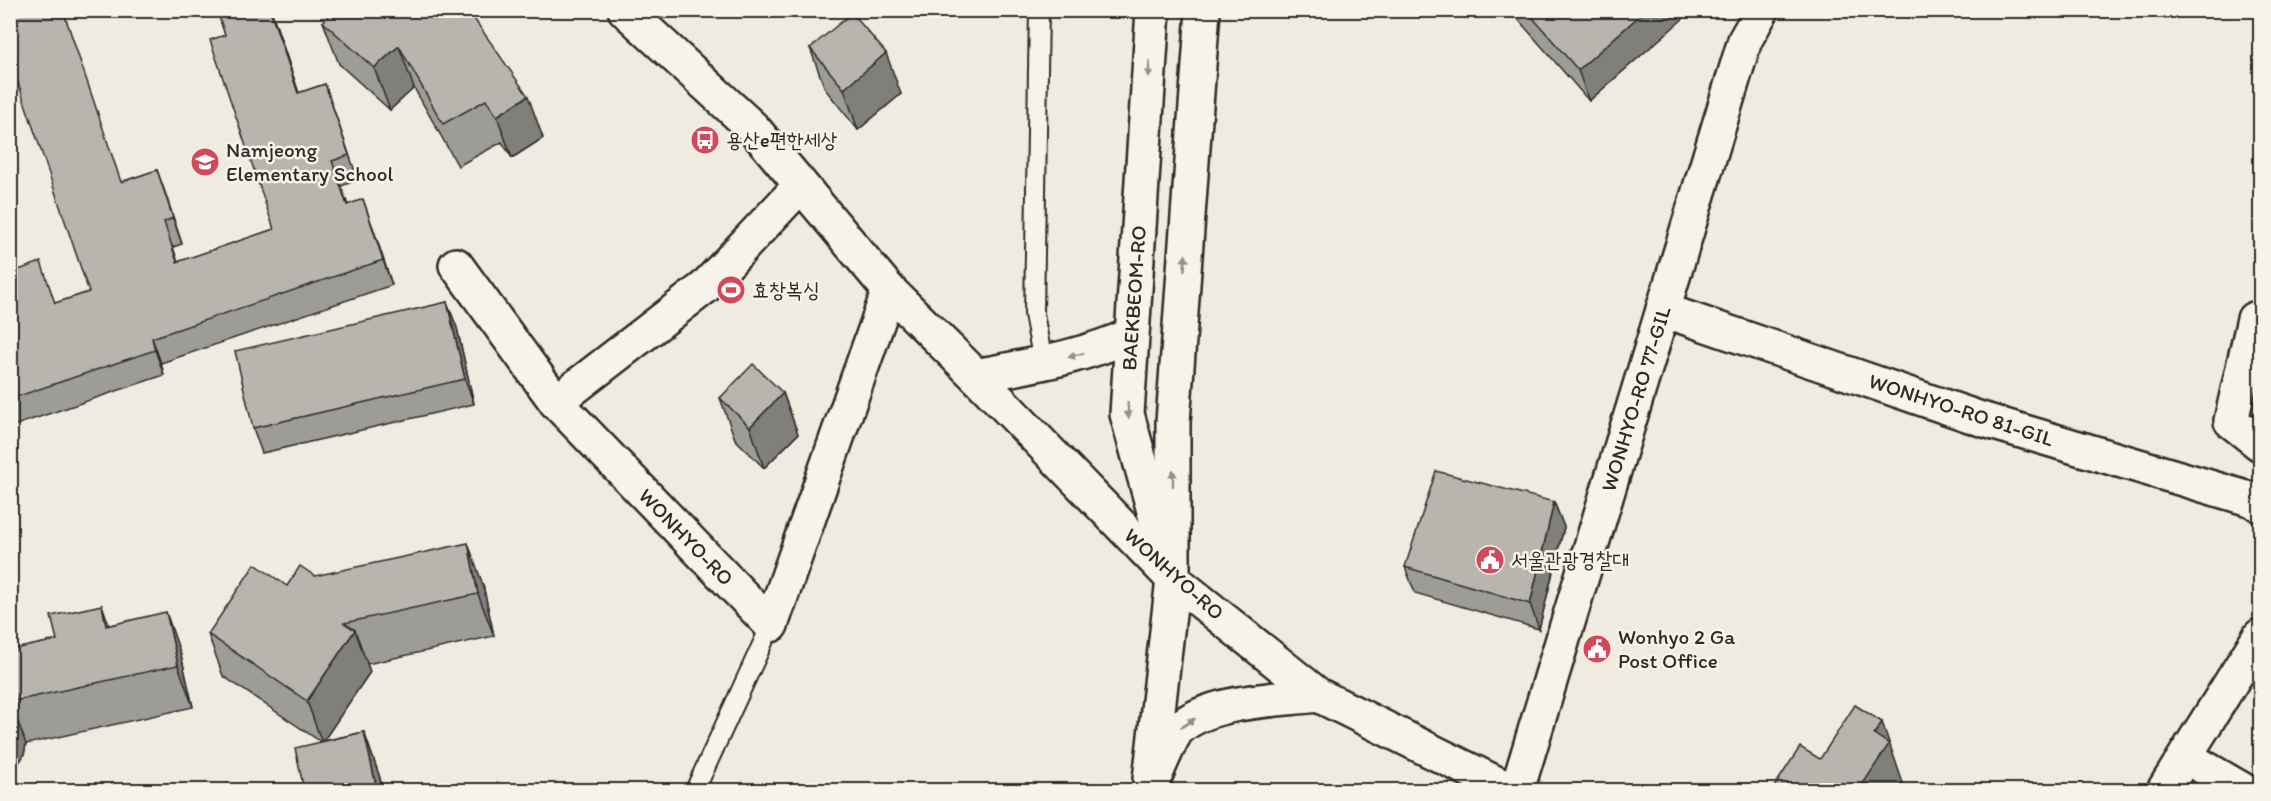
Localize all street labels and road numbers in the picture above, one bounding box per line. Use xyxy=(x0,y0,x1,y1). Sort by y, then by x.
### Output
street label: BAEKBEOM-RO xyxy=(1116,224,1151,371)
street label: WONHYO-RO 77-GIL xyxy=(1595,303,1676,495)
street label: WONHYO-RO 81-GIL xyxy=(1866,368,2057,451)
street label: WONHYO-RO xyxy=(634,483,739,590)
street label: WONHYO-RO xyxy=(1119,522,1229,625)

